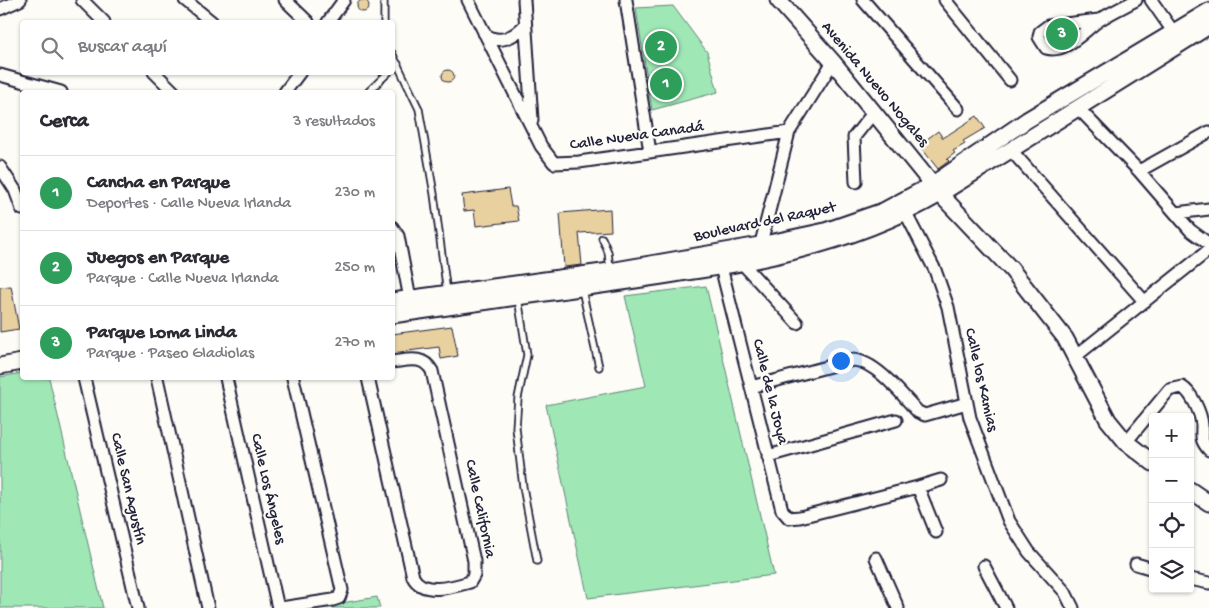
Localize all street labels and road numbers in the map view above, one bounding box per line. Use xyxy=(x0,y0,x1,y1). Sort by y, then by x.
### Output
street label: Avenida Nuevo Nogales xyxy=(816,19,933,152)
street label: Calle Nueva Canadá xyxy=(569,118,706,156)
street label: Boulevard del Raquet xyxy=(691,198,839,248)
street label: Calle los Kamias xyxy=(959,326,1001,435)
street label: Calle de la Joya xyxy=(747,337,792,448)
street label: Calle San Agustín xyxy=(105,431,149,547)
street label: Calle Los Ángeles xyxy=(245,432,290,547)
street label: Calle California xyxy=(459,458,499,561)

